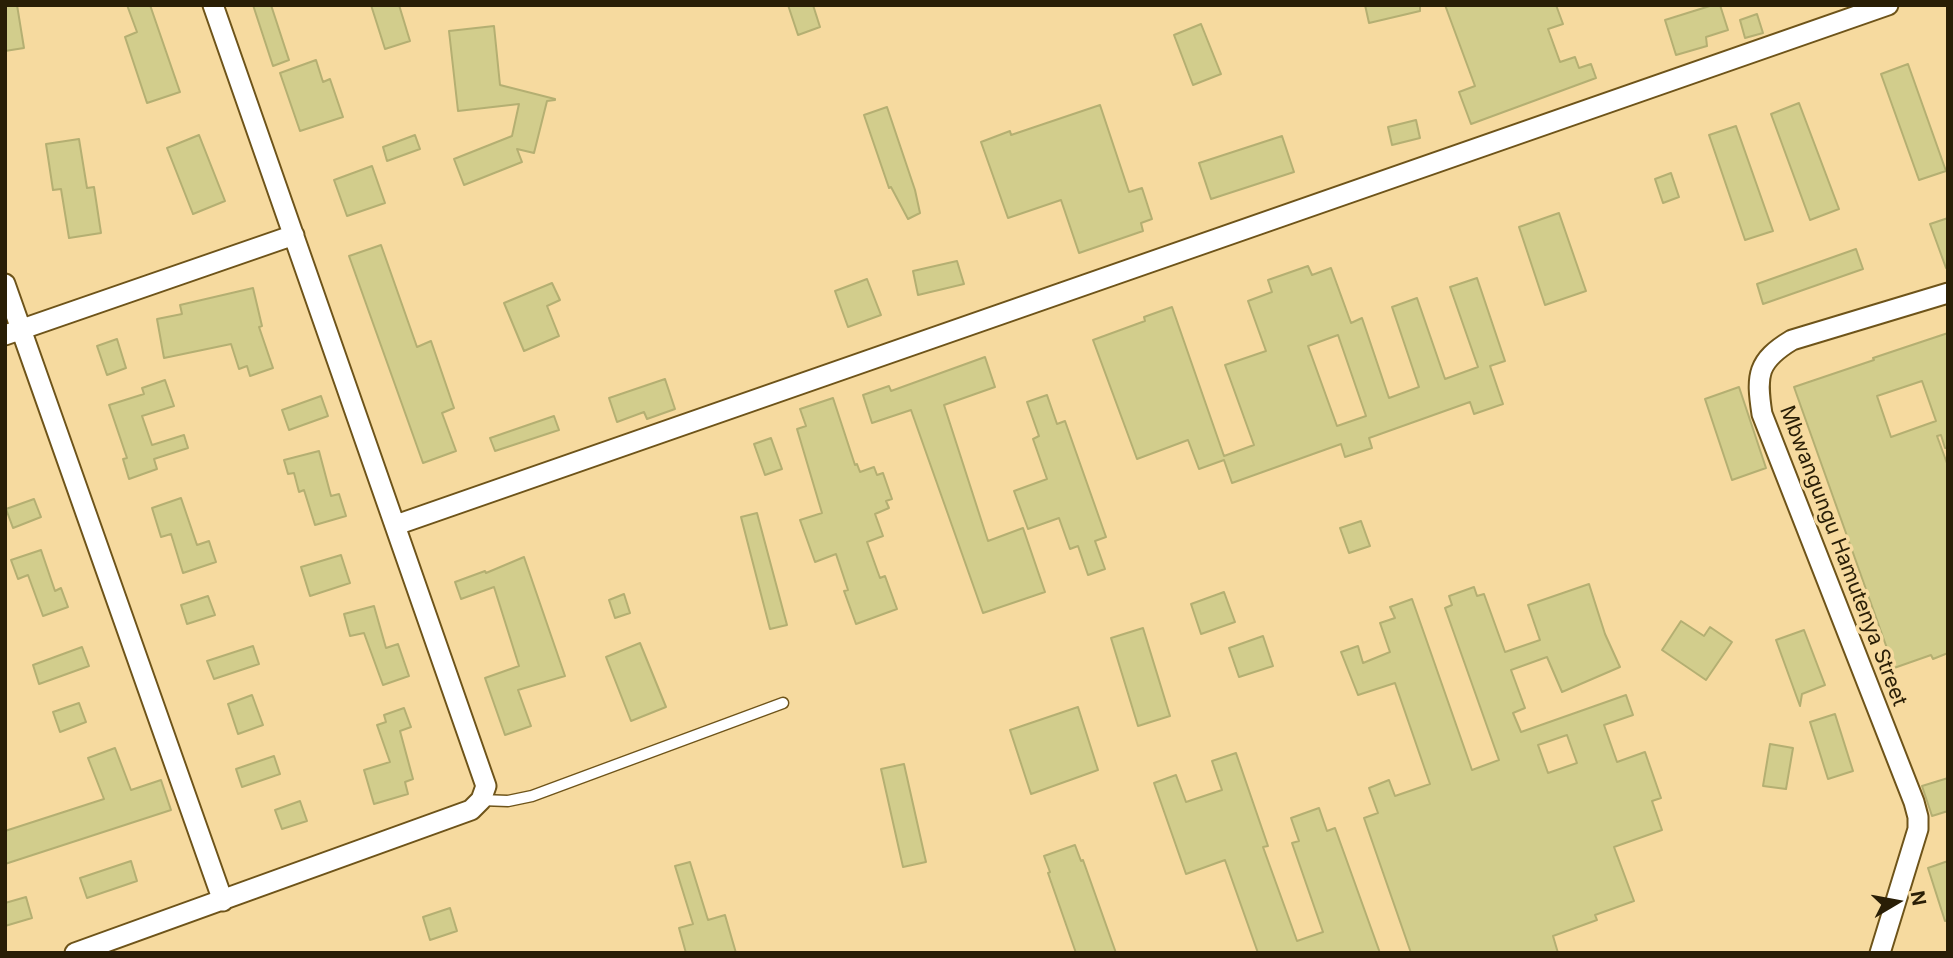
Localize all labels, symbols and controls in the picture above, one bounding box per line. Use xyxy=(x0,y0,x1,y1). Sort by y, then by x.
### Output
street label: Mbwangungu Hamutenya Street xyxy=(1774,402,1912,710)
north arrow xyxy=(1862,867,1932,937)
text: N xyxy=(1906,889,1931,907)

